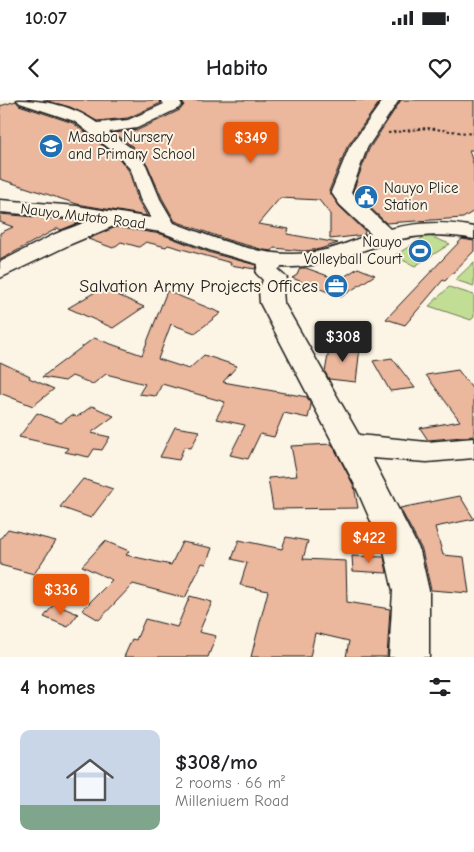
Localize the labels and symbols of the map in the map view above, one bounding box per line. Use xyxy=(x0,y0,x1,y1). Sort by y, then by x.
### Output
pin: $349 xyxy=(221,122,281,164)
place label: Masaba Nursery and Primary School xyxy=(68,128,195,163)
school or university icon: Masaba Nursery and Primary School xyxy=(38,133,64,159)
place label: Nauyo Plice Station xyxy=(384,179,459,214)
public building icon: Nauyo Plice Station xyxy=(353,184,379,210)
street label: Nauyo Mutoto Road xyxy=(19,199,147,233)
place label: Nauyo Volleyball Court xyxy=(304,233,403,268)
sports icon: Nauyo Volleyball Court xyxy=(407,238,433,264)
office icon: Salvation Army Projects Offices xyxy=(323,273,349,299)
place label: Salvation Army Projects Offices xyxy=(79,276,318,297)
pin: $308 xyxy=(313,320,373,363)
pin: $422 xyxy=(339,522,399,564)
pin: $336 xyxy=(31,574,91,616)

